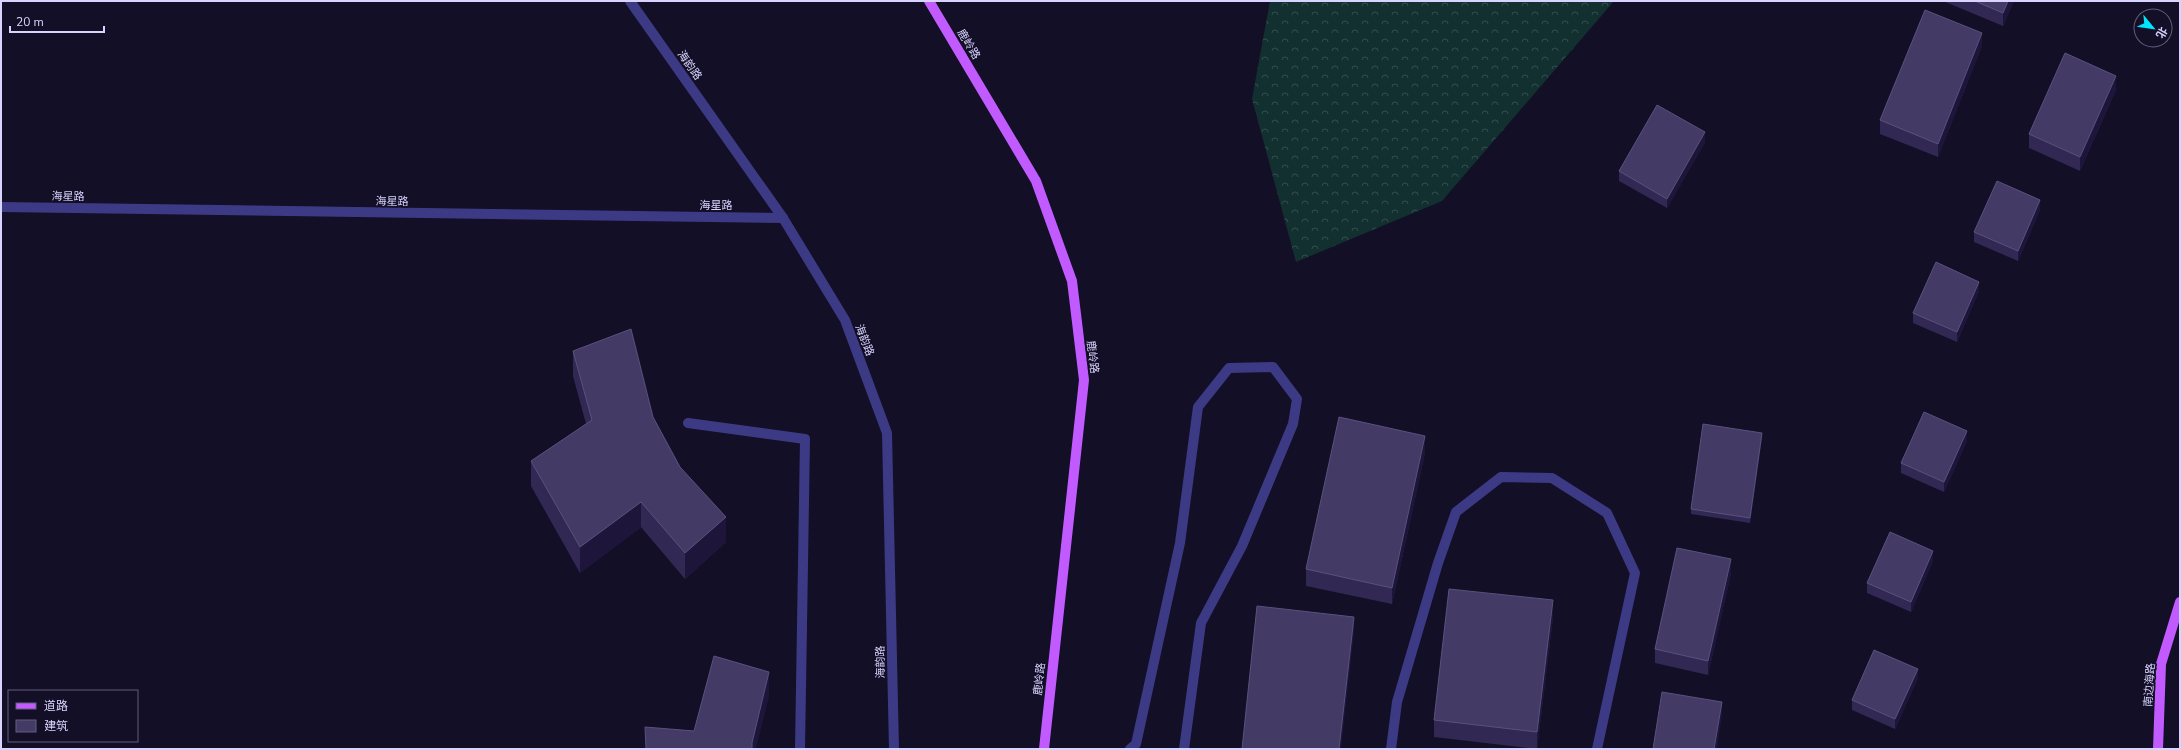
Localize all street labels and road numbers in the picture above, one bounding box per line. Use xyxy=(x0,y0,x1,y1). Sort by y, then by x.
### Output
street label: 鹿岭路 xyxy=(954,26,983,62)
street label: 海韵路 xyxy=(674,47,705,83)
street label: 海星路 xyxy=(51,189,85,204)
street label: 海星路 xyxy=(375,194,409,209)
street label: 海星路 xyxy=(700,198,733,213)
street label: 海韵路 xyxy=(852,322,877,358)
street label: 鹿岭路 xyxy=(1083,340,1102,374)
street label: 海韵路 xyxy=(873,645,888,679)
street label: 鹿岭路 xyxy=(1030,662,1049,696)
street label: 南边海路 xyxy=(2140,663,2159,708)

